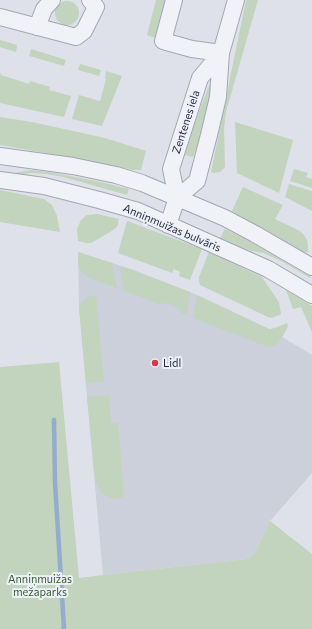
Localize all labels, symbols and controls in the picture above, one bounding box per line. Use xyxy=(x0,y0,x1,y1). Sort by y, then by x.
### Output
street label: Zentenes iela xyxy=(170,89,202,155)
street label: Anniņmuižas bulvāris xyxy=(121,201,223,255)
place label: Lidl xyxy=(163,356,181,370)
marker: Lidl xyxy=(150,358,160,368)
park label: Anniņmuižas mežaparks xyxy=(8,572,72,598)

